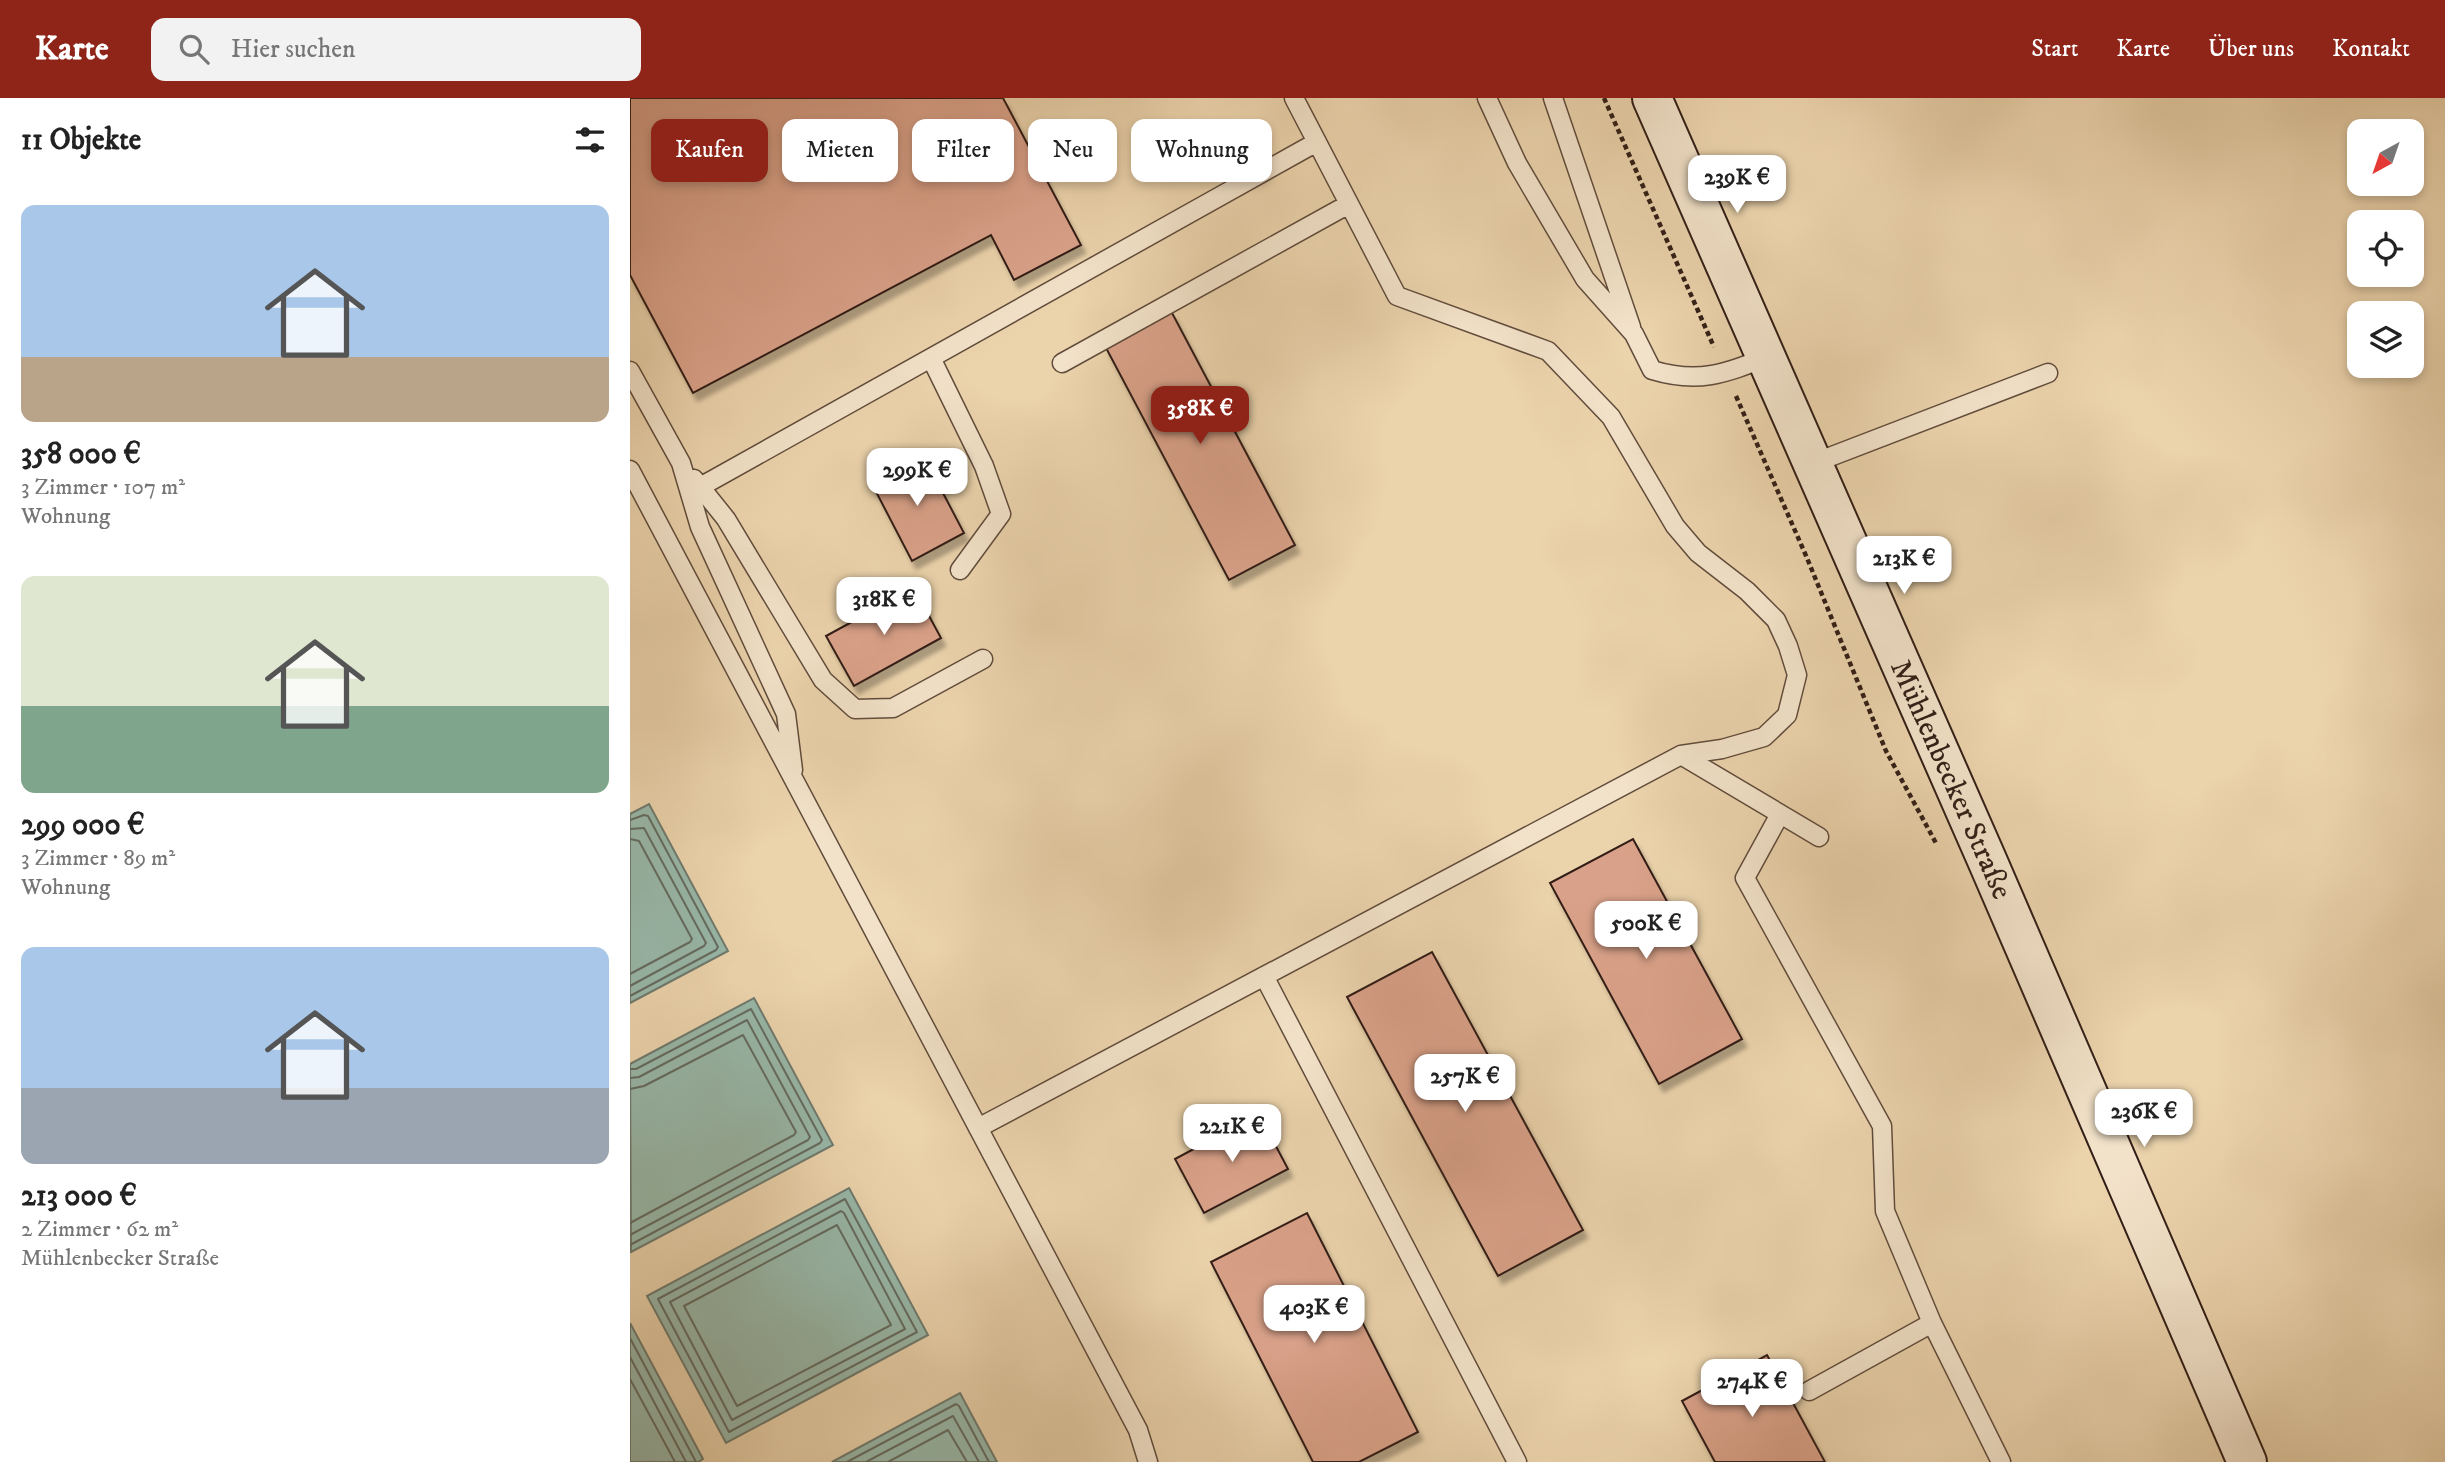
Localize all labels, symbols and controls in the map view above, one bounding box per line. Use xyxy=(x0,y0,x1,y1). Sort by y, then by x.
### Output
search box xyxy=(151,18,641,81)
text: Karte xyxy=(35,29,109,70)
icon: search xyxy=(175,30,213,68)
text: Hier suchen xyxy=(231,33,356,66)
text: Start xyxy=(2031,34,2078,64)
text: Karte xyxy=(2116,34,2170,64)
text: Über uns xyxy=(2208,34,2294,64)
text: Kontakt xyxy=(2332,34,2410,64)
chip: Kaufen xyxy=(651,119,768,182)
chip: Mieten xyxy=(782,119,898,182)
chip: Filter xyxy=(912,119,1014,182)
chip: Neu xyxy=(1028,119,1117,182)
chip: Wohnung xyxy=(1131,119,1272,182)
north arrow xyxy=(2347,119,2424,196)
map controls xyxy=(2347,119,2424,378)
icon: filters xyxy=(571,121,609,159)
text: 11 Objekte xyxy=(21,122,141,159)
pin: 239K € xyxy=(1680,156,1794,215)
text: 239K € xyxy=(1704,163,1770,192)
button: locate xyxy=(2347,210,2424,287)
icon: home xyxy=(252,250,378,376)
button: layers xyxy=(2347,301,2424,378)
pin: 358K € xyxy=(1143,386,1257,446)
text: 358K € xyxy=(1167,394,1233,423)
text: 358 000 € xyxy=(21,436,141,473)
pin: 299K € xyxy=(860,448,974,508)
text: 299K € xyxy=(883,456,951,485)
text: 3 Zimmer · 107 m² xyxy=(21,473,185,502)
text: Wohnung xyxy=(21,502,110,531)
pin: 213K € xyxy=(1847,536,1961,596)
text: 213K € xyxy=(1873,544,1935,573)
pin: 318K € xyxy=(827,578,941,637)
text: 318K € xyxy=(852,585,916,614)
icon: home xyxy=(252,621,378,747)
street label: Mühlenbecker Straße xyxy=(1881,654,2020,905)
text: 299 000 € xyxy=(21,807,145,844)
text: 3 Zimmer · 89 m² xyxy=(21,844,175,873)
text: Wohnung xyxy=(21,873,110,902)
pin: 500K € xyxy=(1589,902,1703,961)
text: 500K € xyxy=(1611,909,1681,938)
icon: home xyxy=(252,992,378,1118)
pin: 257K € xyxy=(1408,1054,1522,1114)
text: 257K € xyxy=(1430,1062,1500,1091)
pin: 236K € xyxy=(2087,1090,2201,1149)
text: 236K € xyxy=(2111,1097,2177,1126)
pin: 221K € xyxy=(1175,1104,1289,1164)
text: 221K € xyxy=(1199,1112,1265,1141)
text: 213 000 € xyxy=(21,1178,137,1215)
text: 2 Zimmer · 62 m² xyxy=(21,1215,178,1244)
text: Mühlenbecker Straße xyxy=(21,1244,219,1273)
pin: 403K € xyxy=(1257,1286,1371,1345)
text: 403K € xyxy=(1280,1293,1348,1322)
pin: 274K € xyxy=(1695,1360,1809,1419)
text: 274K € xyxy=(1717,1367,1787,1396)

